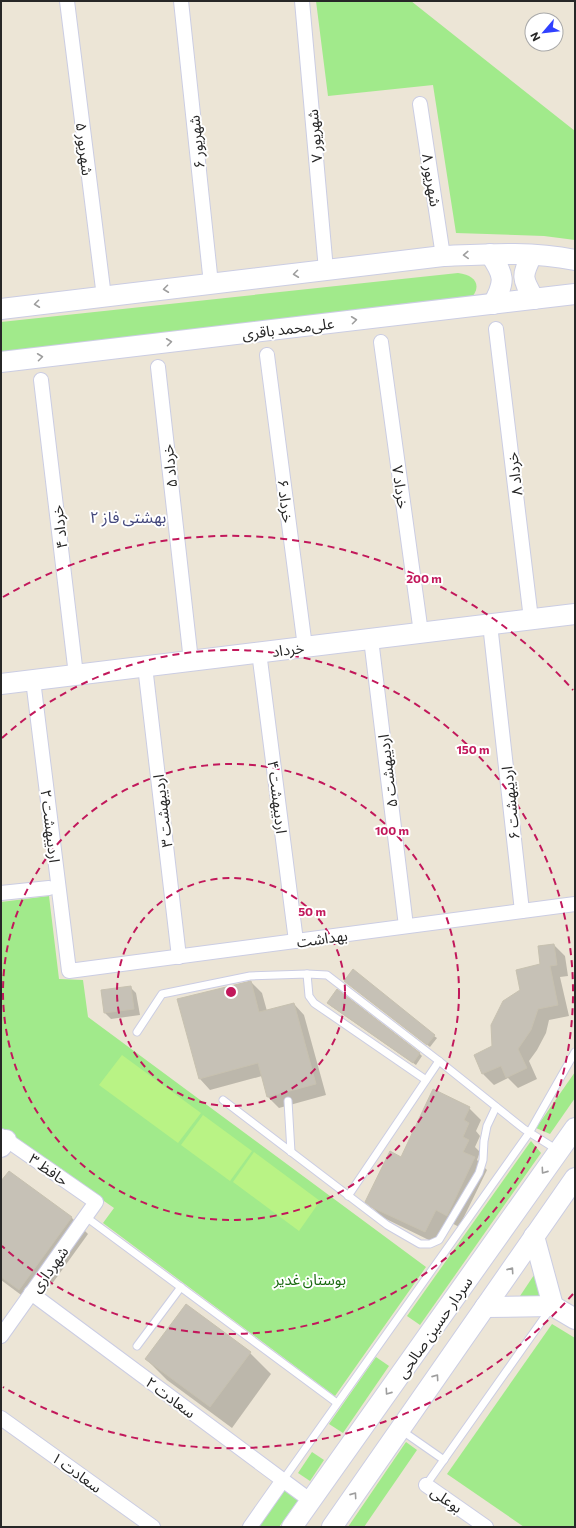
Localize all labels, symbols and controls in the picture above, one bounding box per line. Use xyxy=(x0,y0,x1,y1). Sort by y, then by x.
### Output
north arrow xyxy=(524,12,564,52)
text: N xyxy=(527,30,542,44)
street label: شهریور ۷ xyxy=(303,108,326,163)
street label: شهریور ۶ xyxy=(184,114,209,169)
street label: شهریور ۵ xyxy=(72,121,97,177)
street label: شهریور ۸ xyxy=(418,152,445,208)
one-way arrow xyxy=(463,251,470,260)
one-way arrow xyxy=(293,269,299,278)
one-way arrow xyxy=(163,284,169,293)
one-way arrow xyxy=(34,300,40,309)
street label: علی‌محمد باقری xyxy=(241,313,336,344)
one-way arrow xyxy=(350,316,357,325)
one-way arrow xyxy=(166,338,172,347)
one-way arrow xyxy=(37,353,43,362)
street label: خرداد ۵ xyxy=(158,443,181,489)
street label: خرداد ۸ xyxy=(502,451,527,497)
street label: خرداد ۷ xyxy=(388,464,413,510)
street label: خرداد ۶ xyxy=(273,478,298,524)
street label: خرداد ۴ xyxy=(47,504,72,550)
district label: بهشتی فاز ۲ xyxy=(90,507,166,527)
text: 200 m xyxy=(406,571,442,585)
street label: خرداد xyxy=(271,638,305,661)
street label: اردیبهشت ۵ xyxy=(374,733,401,809)
text: 150 m xyxy=(456,742,490,756)
street label: اردیبهشت ۴ xyxy=(264,759,291,835)
street label: اردیبهشت ۶ xyxy=(497,765,524,841)
street label: اردیبهشت ۳ xyxy=(149,773,176,849)
street label: اردیبهشت ۲ xyxy=(37,788,64,864)
text: 100 m xyxy=(375,823,409,837)
text: 50 m xyxy=(298,904,326,918)
street label: بهداشت xyxy=(295,926,349,951)
centre of rings xyxy=(224,985,238,999)
street label: حافظ ۳ xyxy=(26,1149,72,1189)
one-way arrow xyxy=(541,1167,549,1174)
street label: شهرداری xyxy=(26,1242,73,1296)
one-way arrow xyxy=(506,1267,514,1274)
park label: بوستان غدیر xyxy=(273,1270,346,1289)
street label: سردار حسین صالحی xyxy=(392,1273,477,1382)
street label: سعادت ۲ xyxy=(143,1373,200,1422)
one-way arrow xyxy=(431,1374,439,1381)
one-way arrow xyxy=(386,1387,393,1394)
street label: سعادت ۱ xyxy=(48,1448,106,1496)
street label: بوعلی xyxy=(427,1482,466,1517)
one-way arrow xyxy=(349,1492,357,1499)

